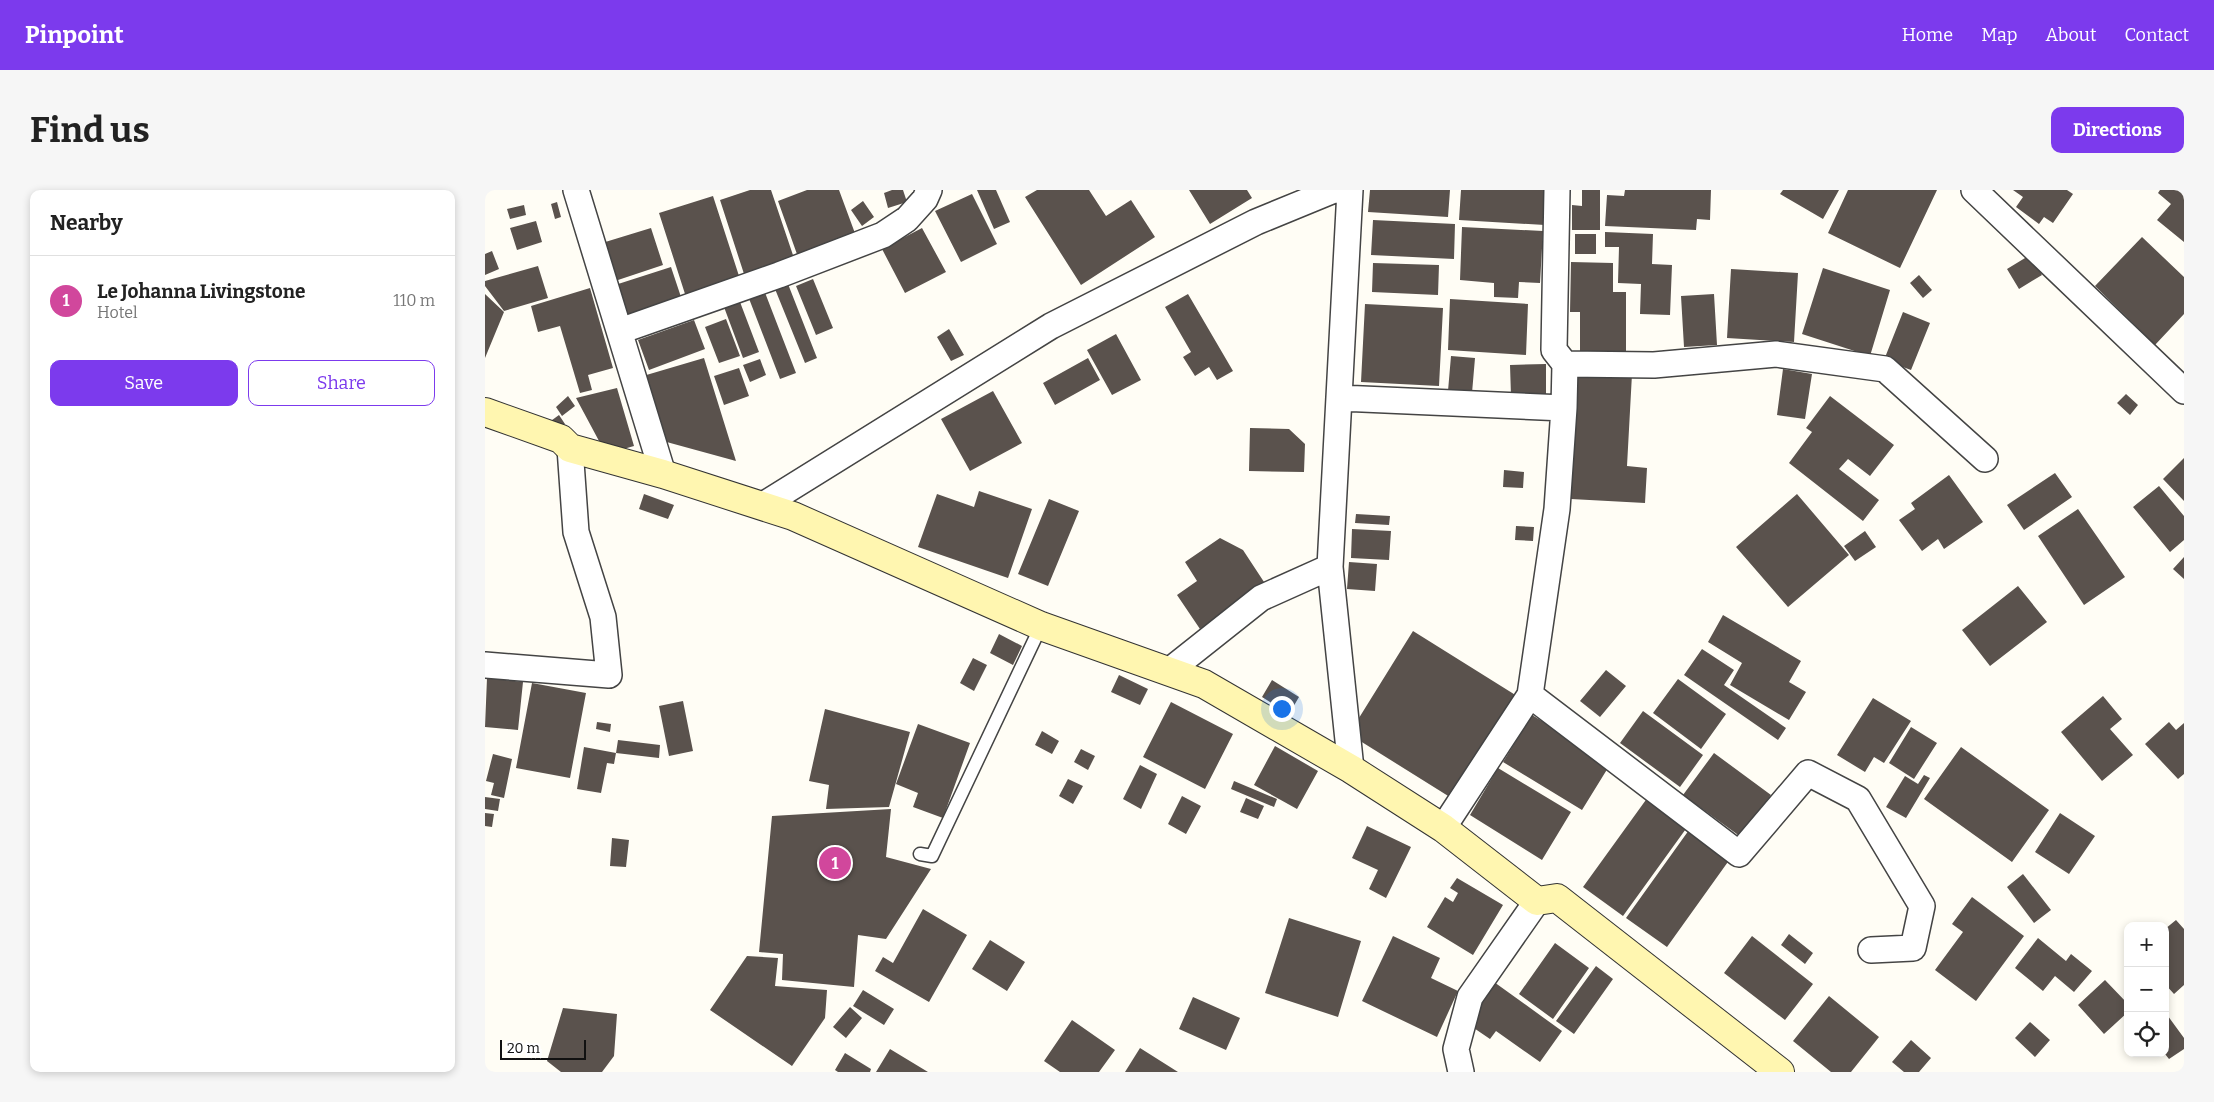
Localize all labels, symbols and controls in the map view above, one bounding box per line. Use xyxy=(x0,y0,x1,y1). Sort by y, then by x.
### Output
text: Pinpoint xyxy=(25,21,124,49)
text: Home xyxy=(1902,24,1953,46)
text: Map xyxy=(1981,24,2017,46)
text: About xyxy=(2045,24,2096,46)
text: Contact xyxy=(2124,24,2189,46)
button: Directions xyxy=(2051,107,2184,153)
text: Find us xyxy=(30,109,150,151)
text: Nearby xyxy=(50,210,123,236)
text: Le Johanna Livingstone xyxy=(97,280,305,303)
text: 1 xyxy=(63,291,69,310)
text: 110 m xyxy=(393,291,435,310)
text: Hotel xyxy=(97,303,138,322)
button: Save xyxy=(50,360,238,406)
button: Share xyxy=(248,360,435,406)
your location xyxy=(1269,696,1295,722)
pin: 1 xyxy=(819,844,851,882)
map controls xyxy=(2124,922,2169,1057)
button: + xyxy=(2124,922,2169,967)
button: − xyxy=(2124,967,2169,1012)
button: locate xyxy=(2124,1012,2169,1057)
scale bar xyxy=(500,1037,586,1060)
text: 20 m xyxy=(507,1040,540,1057)

